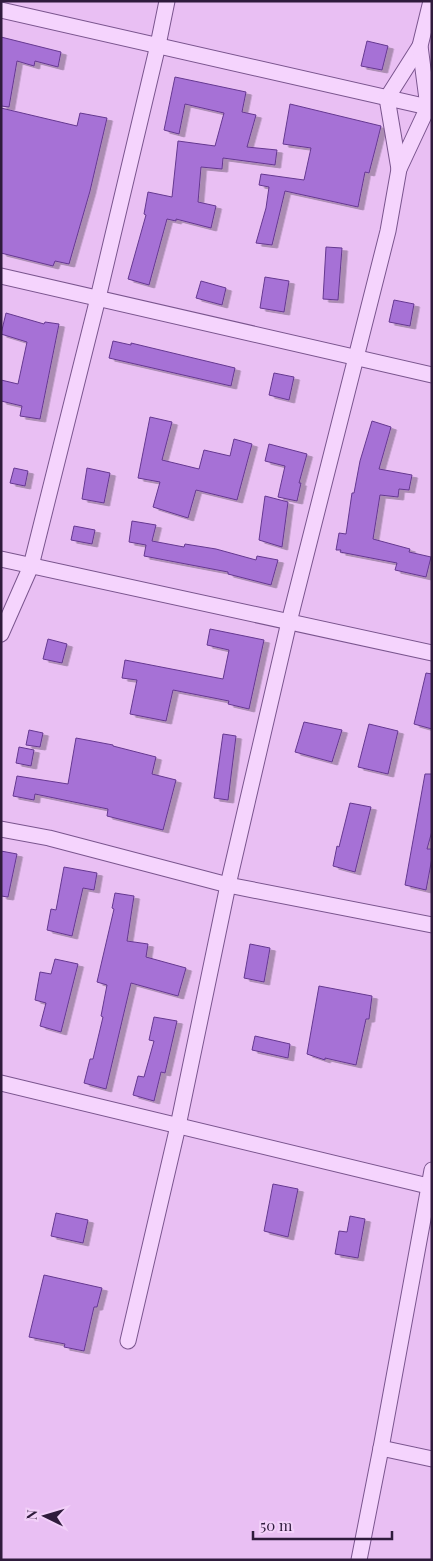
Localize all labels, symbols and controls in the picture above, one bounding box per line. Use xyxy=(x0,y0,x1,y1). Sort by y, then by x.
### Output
north arrow xyxy=(20,1491,70,1541)
scale bar xyxy=(253,1508,392,1540)
text: N xyxy=(22,1509,41,1521)
text: 50 m xyxy=(260,1515,293,1535)

